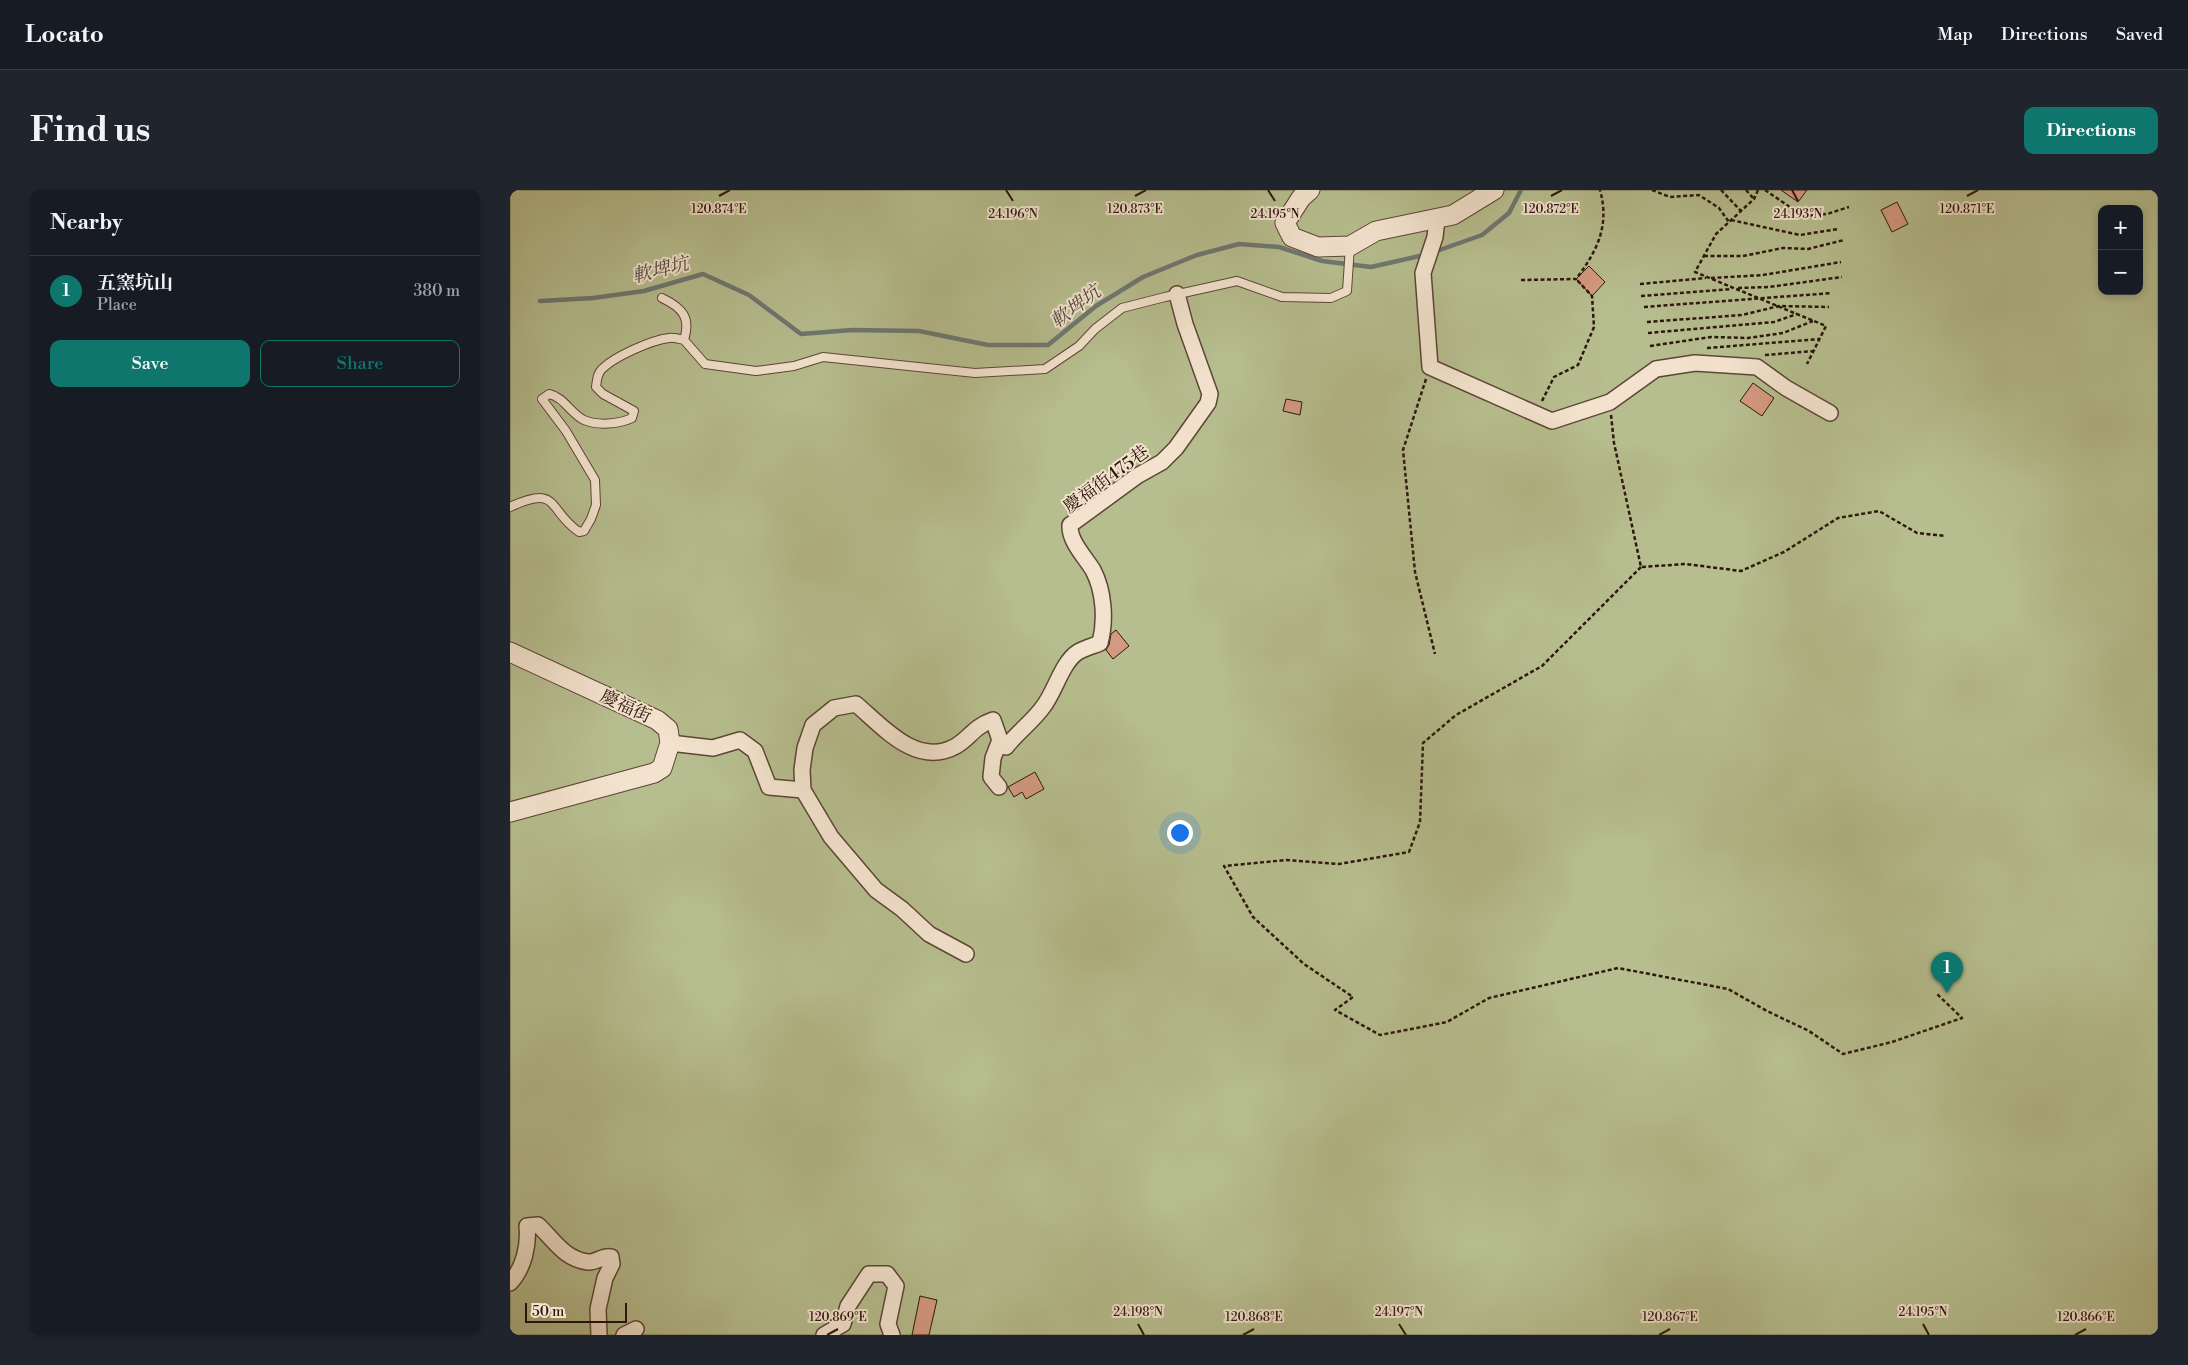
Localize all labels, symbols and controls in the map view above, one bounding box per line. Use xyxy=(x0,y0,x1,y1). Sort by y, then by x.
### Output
text: Locato xyxy=(25,20,104,50)
text: Map xyxy=(1937,23,1973,46)
text: Directions xyxy=(2001,23,2088,46)
text: Saved xyxy=(2116,23,2163,46)
button: Directions xyxy=(2024,107,2158,154)
text: Find us xyxy=(30,109,150,152)
text: 120.874°E xyxy=(691,202,747,217)
text: 120.873°E xyxy=(1107,202,1163,217)
text: 120.872°E xyxy=(1523,202,1579,217)
text: 120.871°E xyxy=(1940,202,1994,217)
map controls xyxy=(2098,205,2143,295)
button: + xyxy=(2098,205,2143,250)
text: 24.196°N xyxy=(988,207,1038,222)
text: 24.195°N xyxy=(1251,207,1300,222)
text: 24.193°N xyxy=(1774,207,1823,222)
text: Nearby xyxy=(50,210,123,236)
button: − xyxy=(2098,250,2143,295)
water label: 軟埤坑 xyxy=(630,251,694,289)
text: 五窯坑山 xyxy=(97,271,173,295)
water label: 軟埤坑 xyxy=(1046,278,1108,334)
text: 1 xyxy=(62,281,70,301)
text: 380 m xyxy=(413,281,460,301)
text: Place xyxy=(97,295,137,315)
button: Save xyxy=(50,340,250,387)
button: Share xyxy=(260,340,460,387)
street label: 慶福街475巷 xyxy=(1059,441,1154,518)
street label: 慶福街 xyxy=(596,685,655,728)
your location xyxy=(1167,820,1193,846)
pin: 1 xyxy=(1931,952,1963,993)
scale bar xyxy=(525,1300,628,1323)
text: 50 m xyxy=(532,1303,564,1321)
text: 24.198°N xyxy=(1113,1305,1163,1320)
text: 24.197°N xyxy=(1375,1305,1423,1320)
text: 24.195°N xyxy=(1899,1305,1948,1320)
text: 120.869°E xyxy=(809,1310,867,1325)
text: 120.868°E xyxy=(1225,1310,1283,1325)
text: 120.867°E xyxy=(1642,1310,1698,1325)
text: 120.866°E xyxy=(2057,1310,2115,1325)

